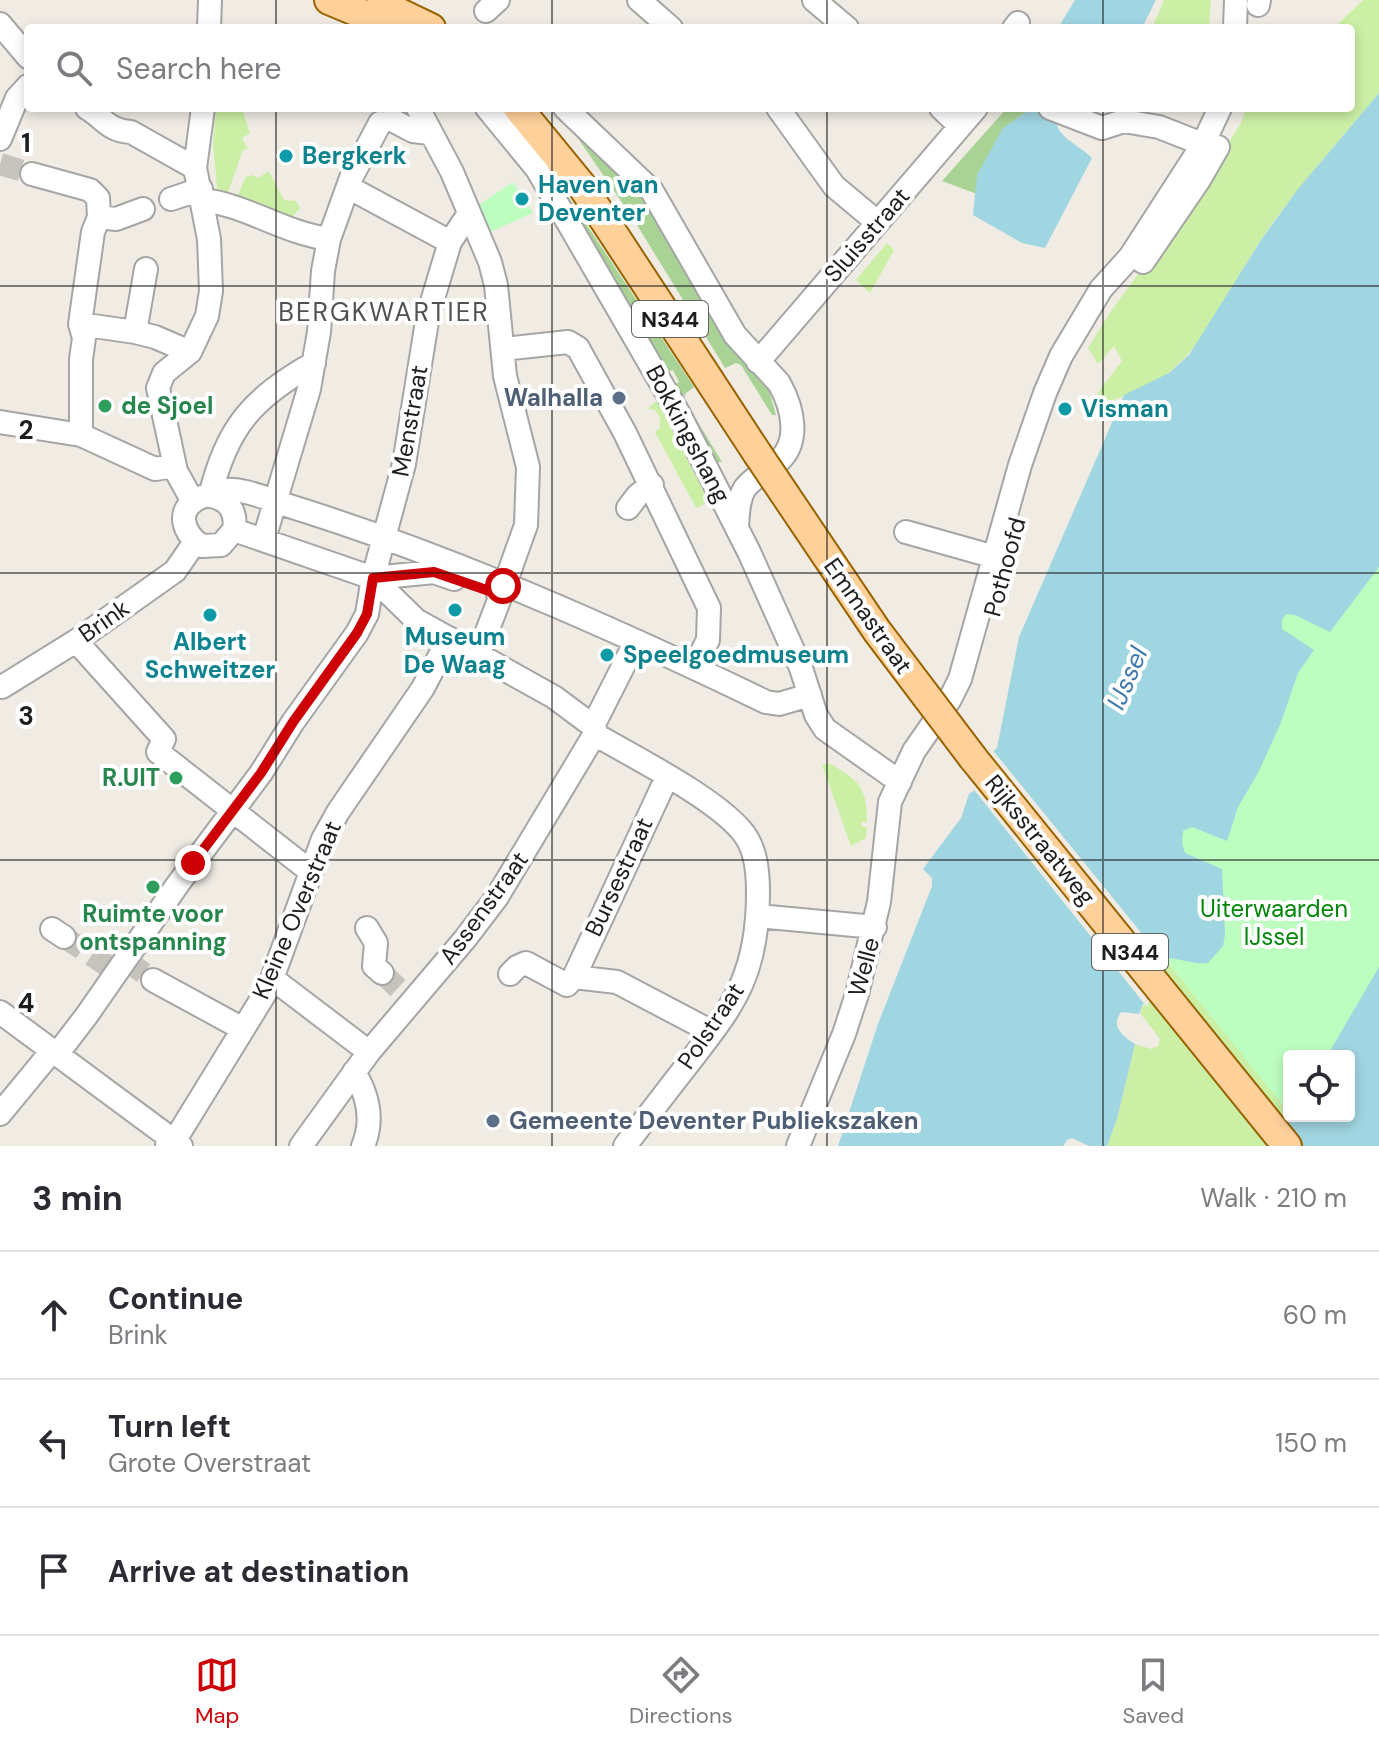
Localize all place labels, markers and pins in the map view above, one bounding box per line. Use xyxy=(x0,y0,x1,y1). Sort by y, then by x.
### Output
place label: Bergkerk xyxy=(302,140,407,171)
marker: Bergkerk xyxy=(277,147,295,165)
place label: Haven van Deventer xyxy=(538,169,658,228)
marker: Haven van Deventer xyxy=(513,190,531,208)
place label: Walhalla xyxy=(504,382,603,413)
marker: Walhalla xyxy=(610,389,628,407)
place label: de Sjoel xyxy=(121,390,213,421)
place label: Visman xyxy=(1081,393,1169,424)
marker: de Sjoel xyxy=(96,397,114,415)
marker: Visman xyxy=(1056,400,1074,418)
marker: Museum De Waag xyxy=(446,601,464,619)
marker: Albert Schweitzer xyxy=(201,606,219,624)
place label: Museum De Waag xyxy=(404,621,506,680)
place label: Albert Schweitzer xyxy=(145,626,275,685)
place label: Speelgoedmuseum xyxy=(623,639,849,670)
marker: Speelgoedmuseum xyxy=(598,646,616,664)
place label: R.UIT xyxy=(102,762,160,793)
marker: R.UIT xyxy=(167,769,185,787)
marker: Ruimte voor ontspanning xyxy=(144,878,162,896)
place label: Ruimte voor ontspanning xyxy=(79,898,227,957)
place label: Gemeente Deventer Publiekszaken xyxy=(509,1105,918,1136)
marker: Gemeente Deventer Publiekszaken xyxy=(484,1112,502,1130)

